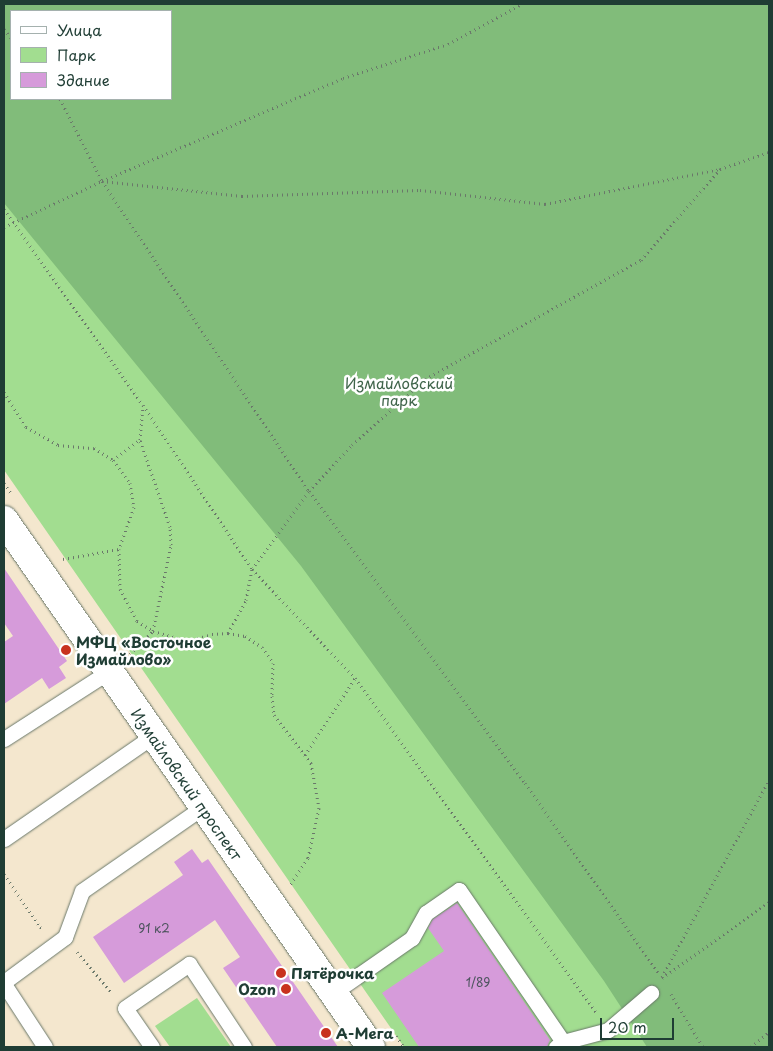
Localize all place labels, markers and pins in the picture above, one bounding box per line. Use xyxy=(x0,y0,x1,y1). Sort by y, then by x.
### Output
place label: МФЦ «Восточное Измайлово» xyxy=(76,632,211,667)
marker: МФЦ «Восточное Измайлово» xyxy=(60,644,72,656)
place label: Пятёрочка xyxy=(291,964,374,982)
marker: Пятёрочка xyxy=(275,967,287,979)
place label: Ozon xyxy=(238,980,276,998)
marker: Ozon xyxy=(280,983,292,995)
place label: А-Мега xyxy=(336,1024,394,1042)
marker: А-Мега xyxy=(320,1027,332,1039)

